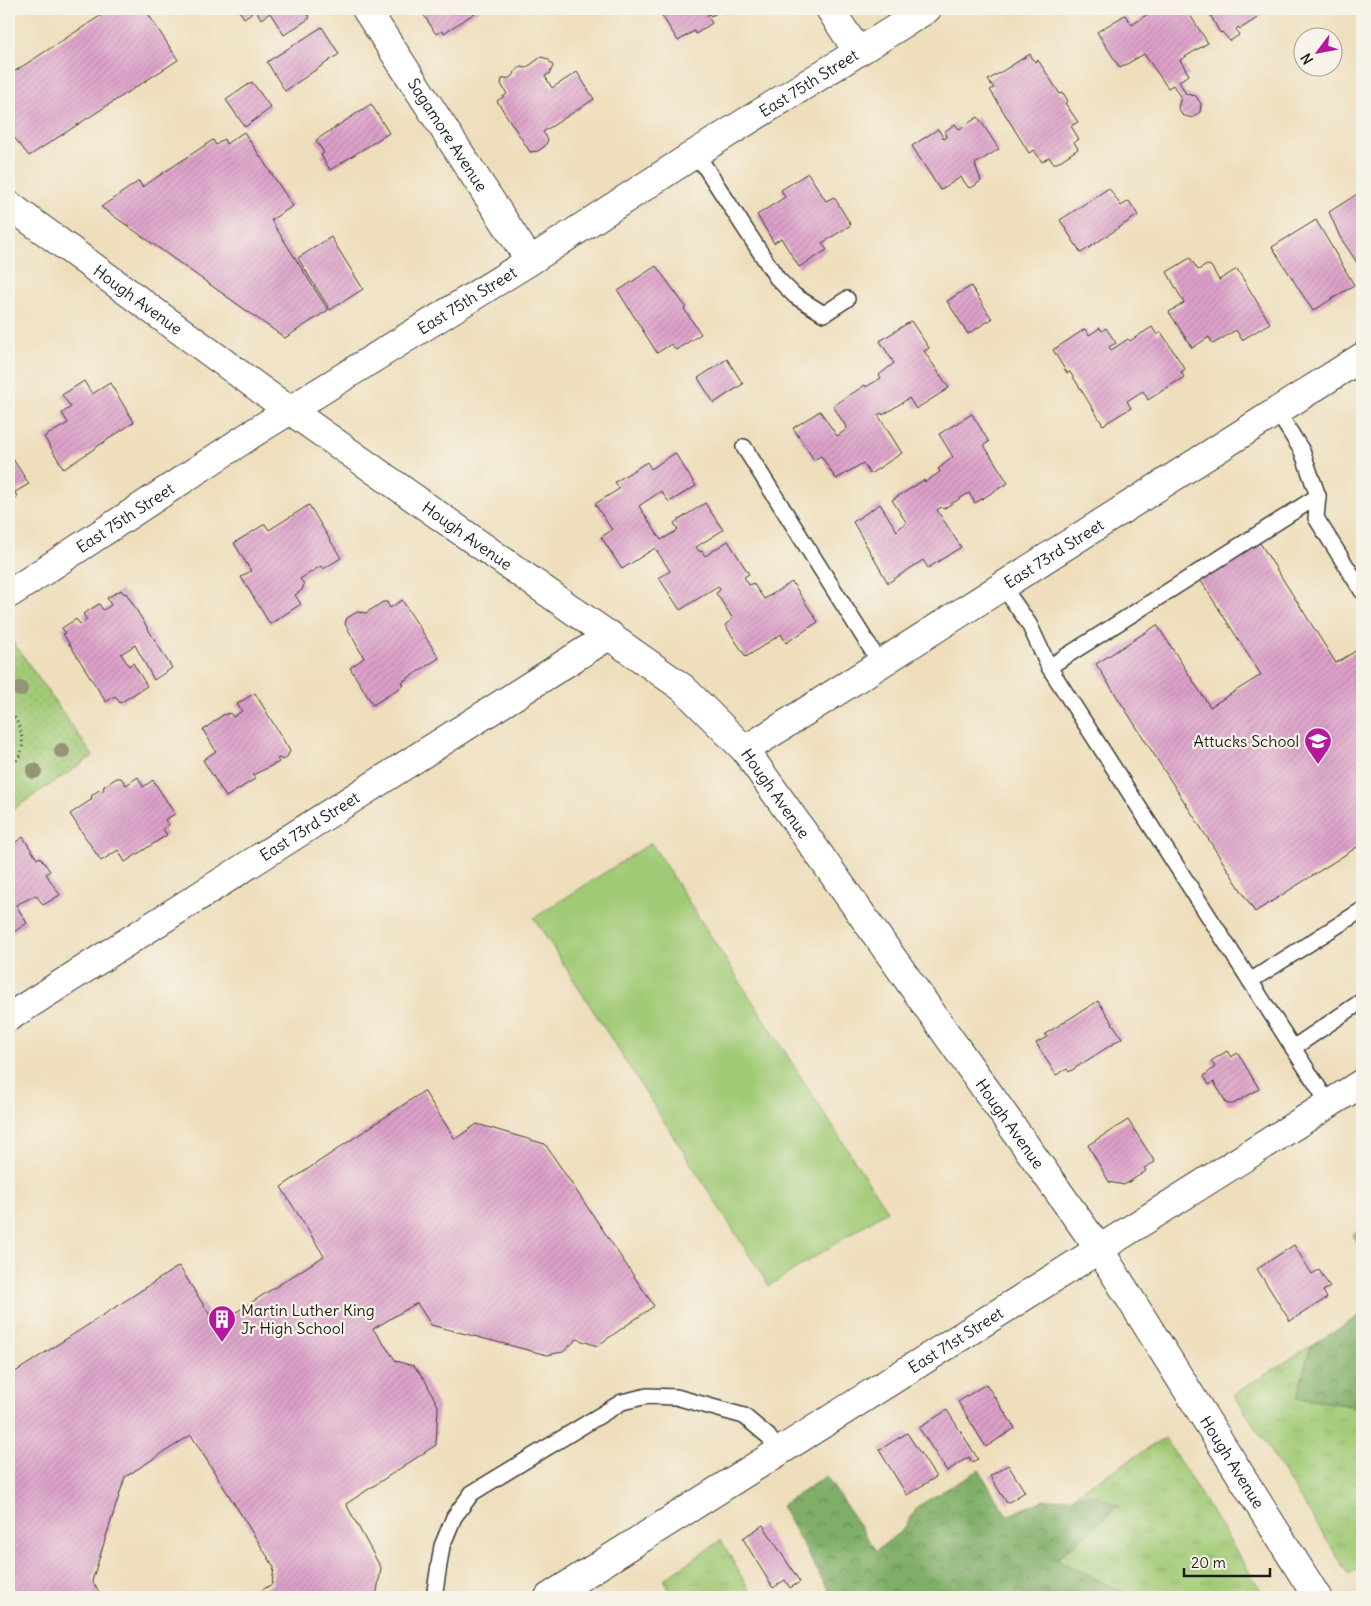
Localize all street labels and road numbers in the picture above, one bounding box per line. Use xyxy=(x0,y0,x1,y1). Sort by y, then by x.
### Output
street label: East 75th Street xyxy=(755,44,862,121)
street label: Sagamore Avenue xyxy=(404,74,492,195)
street label: Hough Avenue xyxy=(90,260,186,339)
street label: East 75th Street xyxy=(414,262,521,339)
street label: East 75th Street xyxy=(72,478,178,557)
street label: Hough Avenue xyxy=(418,497,516,574)
street label: East 73rd Street xyxy=(1000,514,1108,592)
street label: Hough Avenue xyxy=(737,745,814,842)
street label: East 73rd Street xyxy=(256,787,363,865)
street label: Hough Avenue xyxy=(971,1075,1049,1172)
street label: East 71st Street xyxy=(904,1302,1007,1377)
street label: Hough Avenue xyxy=(1196,1412,1269,1512)

